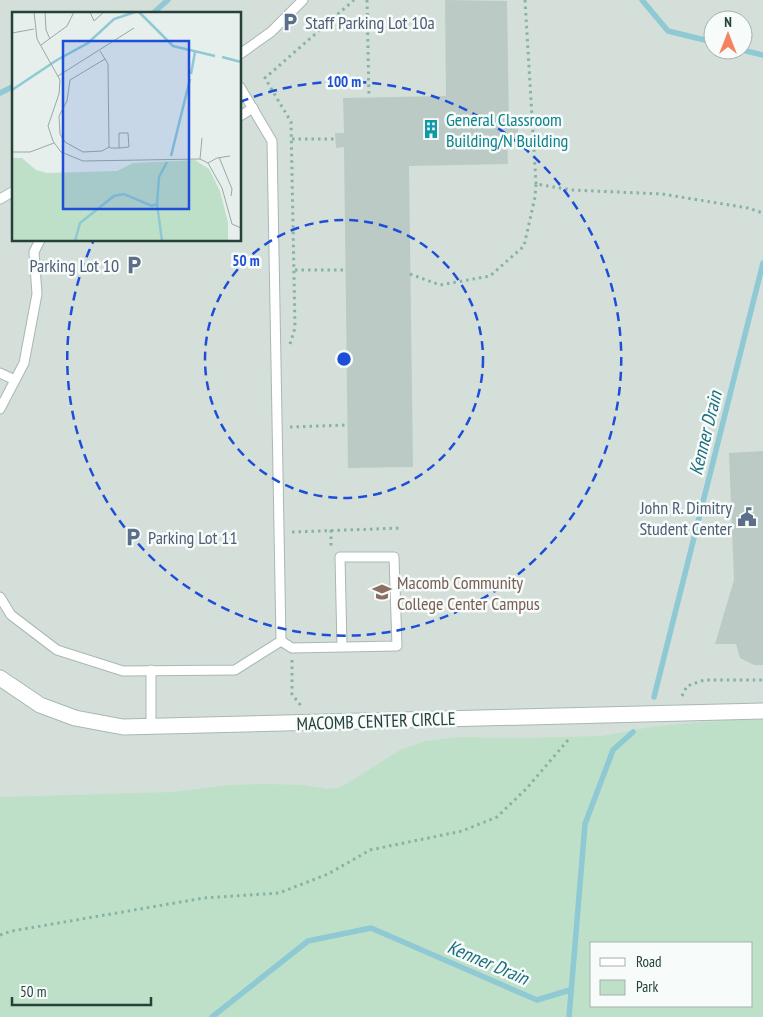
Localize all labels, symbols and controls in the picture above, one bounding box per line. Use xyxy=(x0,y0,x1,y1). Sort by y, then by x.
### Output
north arrow xyxy=(703,10,753,60)
parking icon: Staff Parking Lot 10a xyxy=(279,11,301,33)
place label: Staff Parking Lot 10a xyxy=(305,11,435,34)
inset map xyxy=(12,12,241,241)
text: N xyxy=(724,13,732,31)
text: 100 m xyxy=(327,72,361,91)
place label: General Classroom Building/N Building xyxy=(446,108,568,152)
building icon: General Classroom Building/N Building xyxy=(420,118,442,140)
text: 50 m xyxy=(232,251,260,270)
place label: Parking Lot 10 xyxy=(29,254,119,277)
parking icon: Parking Lot 10 xyxy=(123,254,145,276)
centre of rings xyxy=(335,350,353,368)
water label: Kenner Drain xyxy=(683,387,727,477)
place label: John R. Dimitry Student Center xyxy=(639,496,732,540)
public building icon: John R. Dimitry Student Center xyxy=(736,506,758,528)
parking icon: Parking Lot 11 xyxy=(122,526,144,548)
place label: Parking Lot 11 xyxy=(148,526,238,549)
place label: Macomb Community College Center Campus xyxy=(397,571,540,615)
school or university icon: Macomb Community College Center Campus xyxy=(371,581,393,603)
street label: MACOMB CENTER CIRCLE xyxy=(296,707,456,735)
water label: Kenner Drain xyxy=(444,934,534,990)
legend xyxy=(590,942,753,1007)
text: Road xyxy=(636,952,662,971)
scale bar xyxy=(12,974,151,1006)
text: Park xyxy=(636,977,658,996)
text: 50 m xyxy=(20,982,46,1001)

